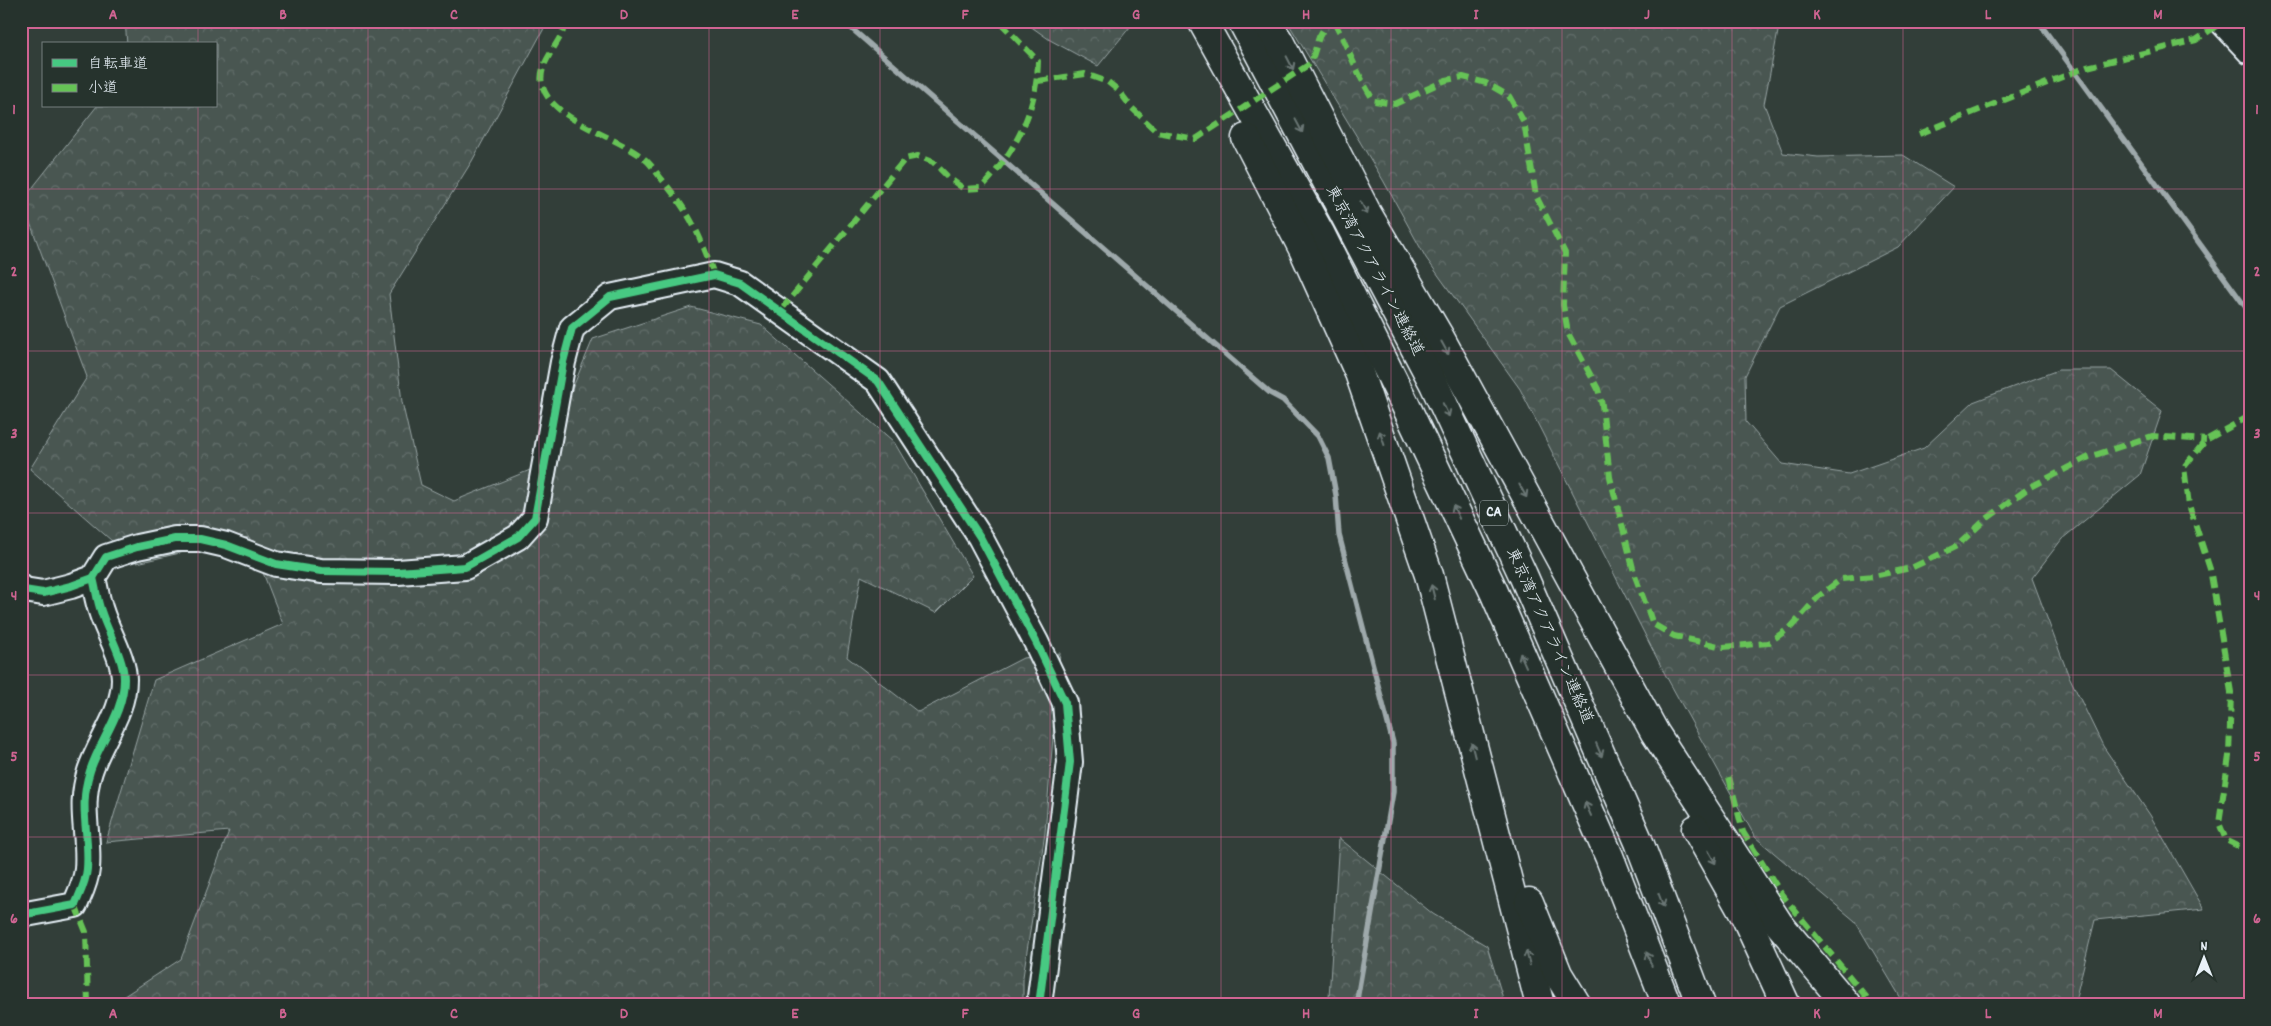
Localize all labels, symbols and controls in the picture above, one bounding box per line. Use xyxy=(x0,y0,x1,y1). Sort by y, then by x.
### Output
text: A xyxy=(109,4,118,27)
text: B xyxy=(279,4,287,27)
text: C xyxy=(450,4,458,27)
text: D xyxy=(620,4,629,27)
text: E xyxy=(791,4,799,27)
text: F xyxy=(961,4,969,27)
text: G xyxy=(1132,4,1140,27)
text: H xyxy=(1302,4,1310,27)
text: I xyxy=(1474,4,1480,27)
text: J xyxy=(1644,4,1650,27)
text: K xyxy=(1813,4,1821,27)
text: L xyxy=(1985,4,1992,27)
text: M xyxy=(2153,4,2163,27)
legend xyxy=(42,42,218,108)
text: 自転車道 xyxy=(88,54,148,76)
one-way arrow xyxy=(1286,55,1295,70)
text: 小道 xyxy=(88,78,118,100)
text: 1 xyxy=(12,99,16,122)
text: 1 xyxy=(2255,99,2259,122)
one-way arrow xyxy=(1295,118,1304,133)
street label: 東京湾アクアライン連絡道 xyxy=(1319,182,1429,360)
one-way arrow xyxy=(1359,200,1369,215)
text: 2 xyxy=(11,261,18,284)
text: 2 xyxy=(2254,261,2261,284)
one-way arrow xyxy=(1441,340,1451,355)
one-way arrow xyxy=(1442,402,1451,417)
text: 3 xyxy=(10,423,18,446)
text: 3 xyxy=(2253,423,2261,446)
one-way arrow xyxy=(1376,430,1386,446)
one-way arrow xyxy=(1519,483,1529,497)
road number: CA xyxy=(1480,500,1508,526)
one-way arrow xyxy=(1451,505,1460,520)
street label: 東京湾アクアライン連絡道 xyxy=(1500,544,1598,728)
text: 4 xyxy=(11,585,17,608)
one-way arrow xyxy=(1428,585,1437,601)
text: 4 xyxy=(2254,585,2260,608)
one-way arrow xyxy=(1518,653,1528,668)
one-way arrow xyxy=(1468,742,1477,758)
one-way arrow xyxy=(1595,742,1605,757)
text: 5 xyxy=(10,746,18,769)
text: 5 xyxy=(2253,746,2261,769)
one-way arrow xyxy=(1583,802,1593,817)
one-way arrow xyxy=(1708,849,1717,864)
one-way arrow xyxy=(1657,892,1666,907)
text: 6 xyxy=(10,908,18,931)
text: 6 xyxy=(2253,908,2261,931)
north arrow xyxy=(2178,934,2228,984)
text: N xyxy=(2201,937,2208,957)
one-way arrow xyxy=(1522,950,1532,966)
one-way arrow xyxy=(1644,952,1653,967)
text: A xyxy=(109,1003,118,1026)
text: B xyxy=(279,1003,287,1026)
text: C xyxy=(450,1003,458,1026)
text: D xyxy=(620,1003,629,1026)
text: E xyxy=(791,1003,799,1026)
text: F xyxy=(961,1003,969,1026)
text: G xyxy=(1132,1003,1140,1026)
text: H xyxy=(1302,1003,1310,1026)
text: I xyxy=(1474,1003,1480,1026)
text: J xyxy=(1644,1003,1650,1026)
text: K xyxy=(1813,1003,1821,1026)
text: L xyxy=(1985,1003,1992,1026)
text: M xyxy=(2153,1003,2163,1026)

